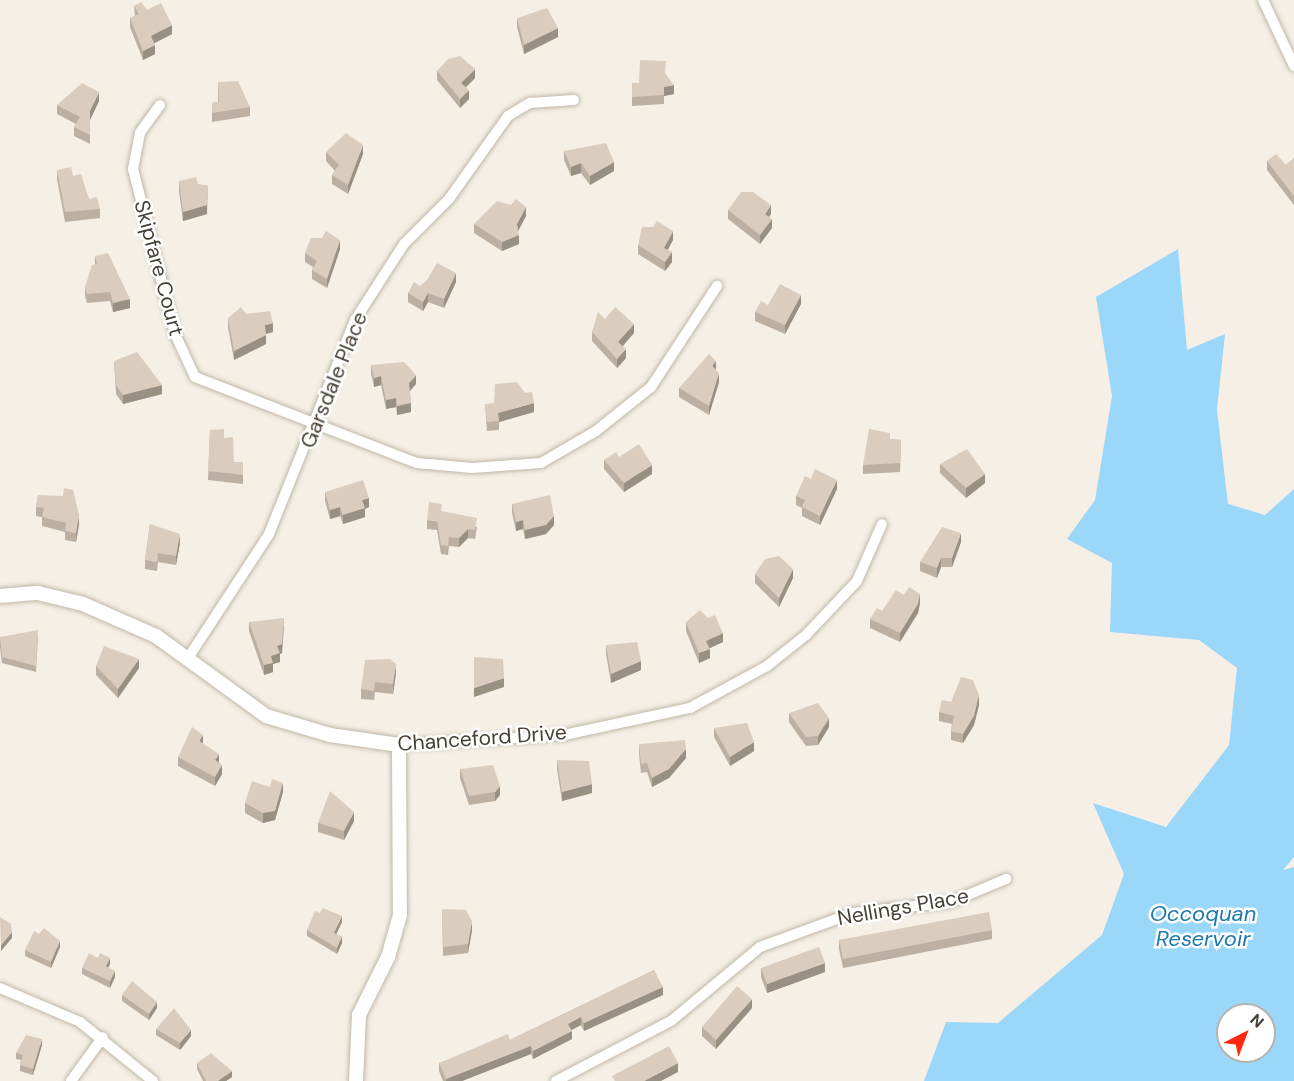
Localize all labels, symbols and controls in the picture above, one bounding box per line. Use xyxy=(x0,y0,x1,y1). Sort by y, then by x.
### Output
street label: Skipfare Court xyxy=(129,197,189,339)
street label: Garsdale Place xyxy=(295,308,373,452)
street label: Chanceford Drive xyxy=(397,720,567,756)
street label: Nellings Place xyxy=(835,883,971,931)
water label: Occoquan Reservoir xyxy=(1150,900,1256,951)
north arrow xyxy=(1216,1003,1276,1063)
text: N xyxy=(1246,1009,1268,1032)

